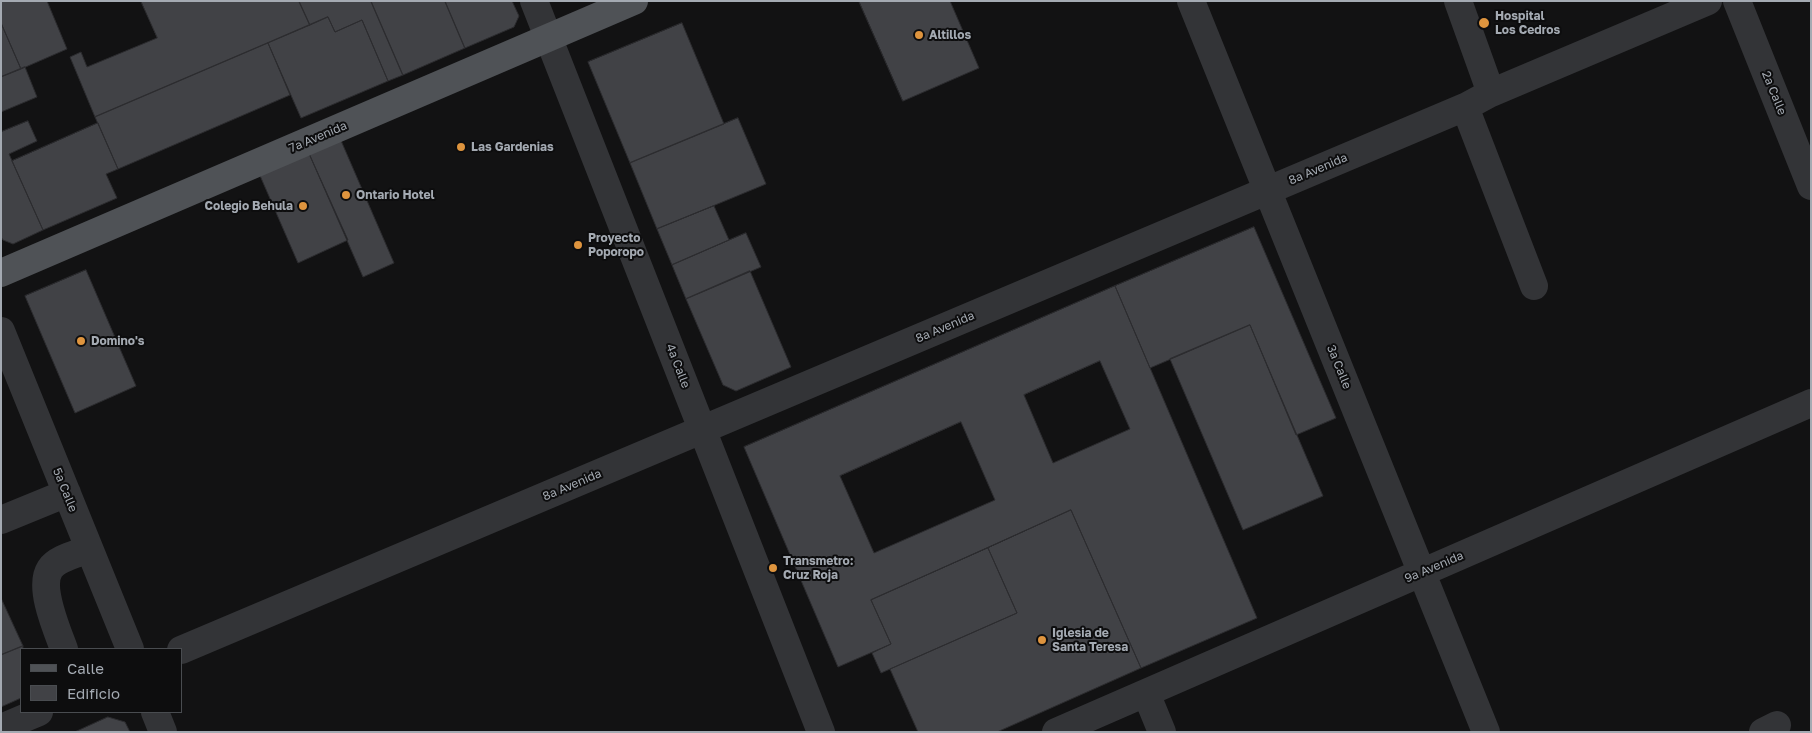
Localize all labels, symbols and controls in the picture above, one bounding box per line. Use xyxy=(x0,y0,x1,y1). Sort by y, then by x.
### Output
place label: Hospital Los Cedros xyxy=(1495,9,1560,37)
marker: Hospital Los Cedros xyxy=(1477,16,1491,30)
place label: Altillos xyxy=(929,28,971,42)
marker: Altillos xyxy=(913,29,925,41)
street label: 2a Calle xyxy=(1759,69,1789,117)
street label: 7a Avenida xyxy=(287,118,349,156)
place label: Las Gardenias xyxy=(471,140,554,154)
marker: Las Gardenias xyxy=(455,141,467,153)
street label: 8a Avenida xyxy=(1286,150,1350,188)
place label: Ontario Hotel xyxy=(356,188,435,202)
marker: Ontario Hotel xyxy=(340,189,352,201)
place label: Colegio Behula xyxy=(204,199,293,213)
marker: Colegio Behula xyxy=(297,200,309,212)
place label: Proyecto Poporopo xyxy=(588,231,644,259)
marker: Proyecto Poporopo xyxy=(572,239,584,251)
street label: 8a Avenida xyxy=(913,308,977,346)
place label: Domino's xyxy=(91,334,145,348)
marker: Domino's xyxy=(75,335,87,347)
street label: 4a Calle xyxy=(663,342,693,390)
street label: 3a Calle xyxy=(1324,343,1354,391)
street label: 5a Calle xyxy=(50,466,80,514)
street label: 8a Avenida xyxy=(540,466,604,504)
street label: 9a Avenida xyxy=(1402,548,1466,586)
place label: Transmetro: Cruz Roja xyxy=(783,554,854,582)
marker: Transmetro: Cruz Roja xyxy=(767,562,779,574)
place label: Iglesia de Santa Teresa xyxy=(1052,626,1128,654)
marker: Iglesia de Santa Teresa xyxy=(1036,634,1048,646)
legend xyxy=(20,648,182,713)
text: Calle xyxy=(67,659,104,677)
text: Edificio xyxy=(67,684,120,702)

